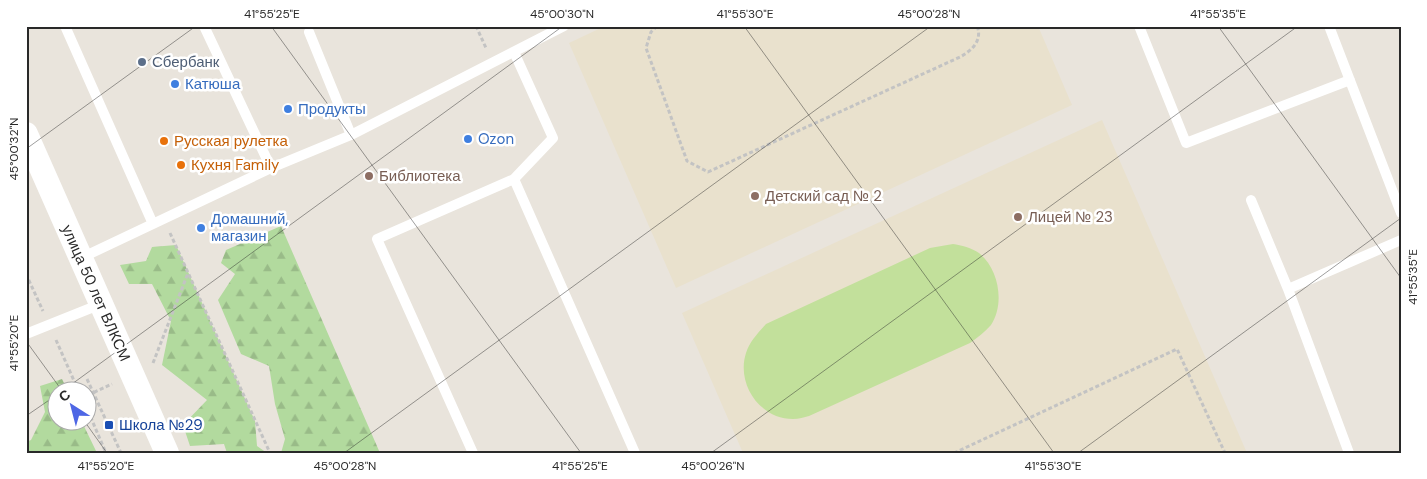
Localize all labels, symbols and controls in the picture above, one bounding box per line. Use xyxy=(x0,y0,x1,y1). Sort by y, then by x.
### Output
text: 41°55'25"E xyxy=(244,6,300,22)
text: 45°00'30"N xyxy=(530,6,594,22)
text: 41°55'30"E xyxy=(716,6,774,22)
text: 45°00'28"N xyxy=(898,6,960,22)
text: 41°55'35"E xyxy=(1190,6,1246,22)
place label: Сбербанк xyxy=(152,52,220,72)
marker: Сбербанк xyxy=(136,56,148,68)
place label: Катюша xyxy=(185,74,241,94)
marker: Катюша xyxy=(169,78,181,90)
place label: Продукты xyxy=(298,99,366,119)
marker: Продукты xyxy=(282,103,294,115)
text: 45°00'32"N xyxy=(6,118,22,180)
place label: Ozon xyxy=(478,129,514,149)
place label: Русская рулетка xyxy=(174,131,288,151)
marker: Ozon xyxy=(462,133,474,145)
marker: Русская рулетка xyxy=(158,135,170,147)
place label: Кухня Family xyxy=(191,155,280,175)
marker: Кухня Family xyxy=(175,159,187,171)
place label: Библиотека xyxy=(379,166,461,186)
marker: Библиотека xyxy=(363,170,375,182)
place label: Детский сад № 2 xyxy=(765,186,882,206)
marker: Детский сад № 2 xyxy=(749,190,761,202)
place label: Лицей № 23 xyxy=(1028,207,1113,227)
place label: Домашний, магазин xyxy=(211,209,288,246)
marker: Лицей № 23 xyxy=(1012,211,1024,223)
street label: улица 50 лет ВЛКСМ xyxy=(57,222,135,364)
marker: Домашний, магазин xyxy=(195,222,207,234)
text: 41°55'35"E xyxy=(1405,249,1421,305)
text: 41°55'20"E xyxy=(6,314,22,371)
north arrow xyxy=(48,382,98,432)
text: С xyxy=(55,385,74,406)
place label: Школа №29 xyxy=(119,415,203,435)
marker: Школа №29 xyxy=(103,419,115,431)
text: 41°55'20"E xyxy=(78,458,135,474)
text: 45°00'28"N xyxy=(314,458,376,474)
text: 41°55'25"E xyxy=(552,458,608,474)
text: 45°00'26"N xyxy=(681,458,745,474)
text: 41°55'30"E xyxy=(1024,458,1082,474)

